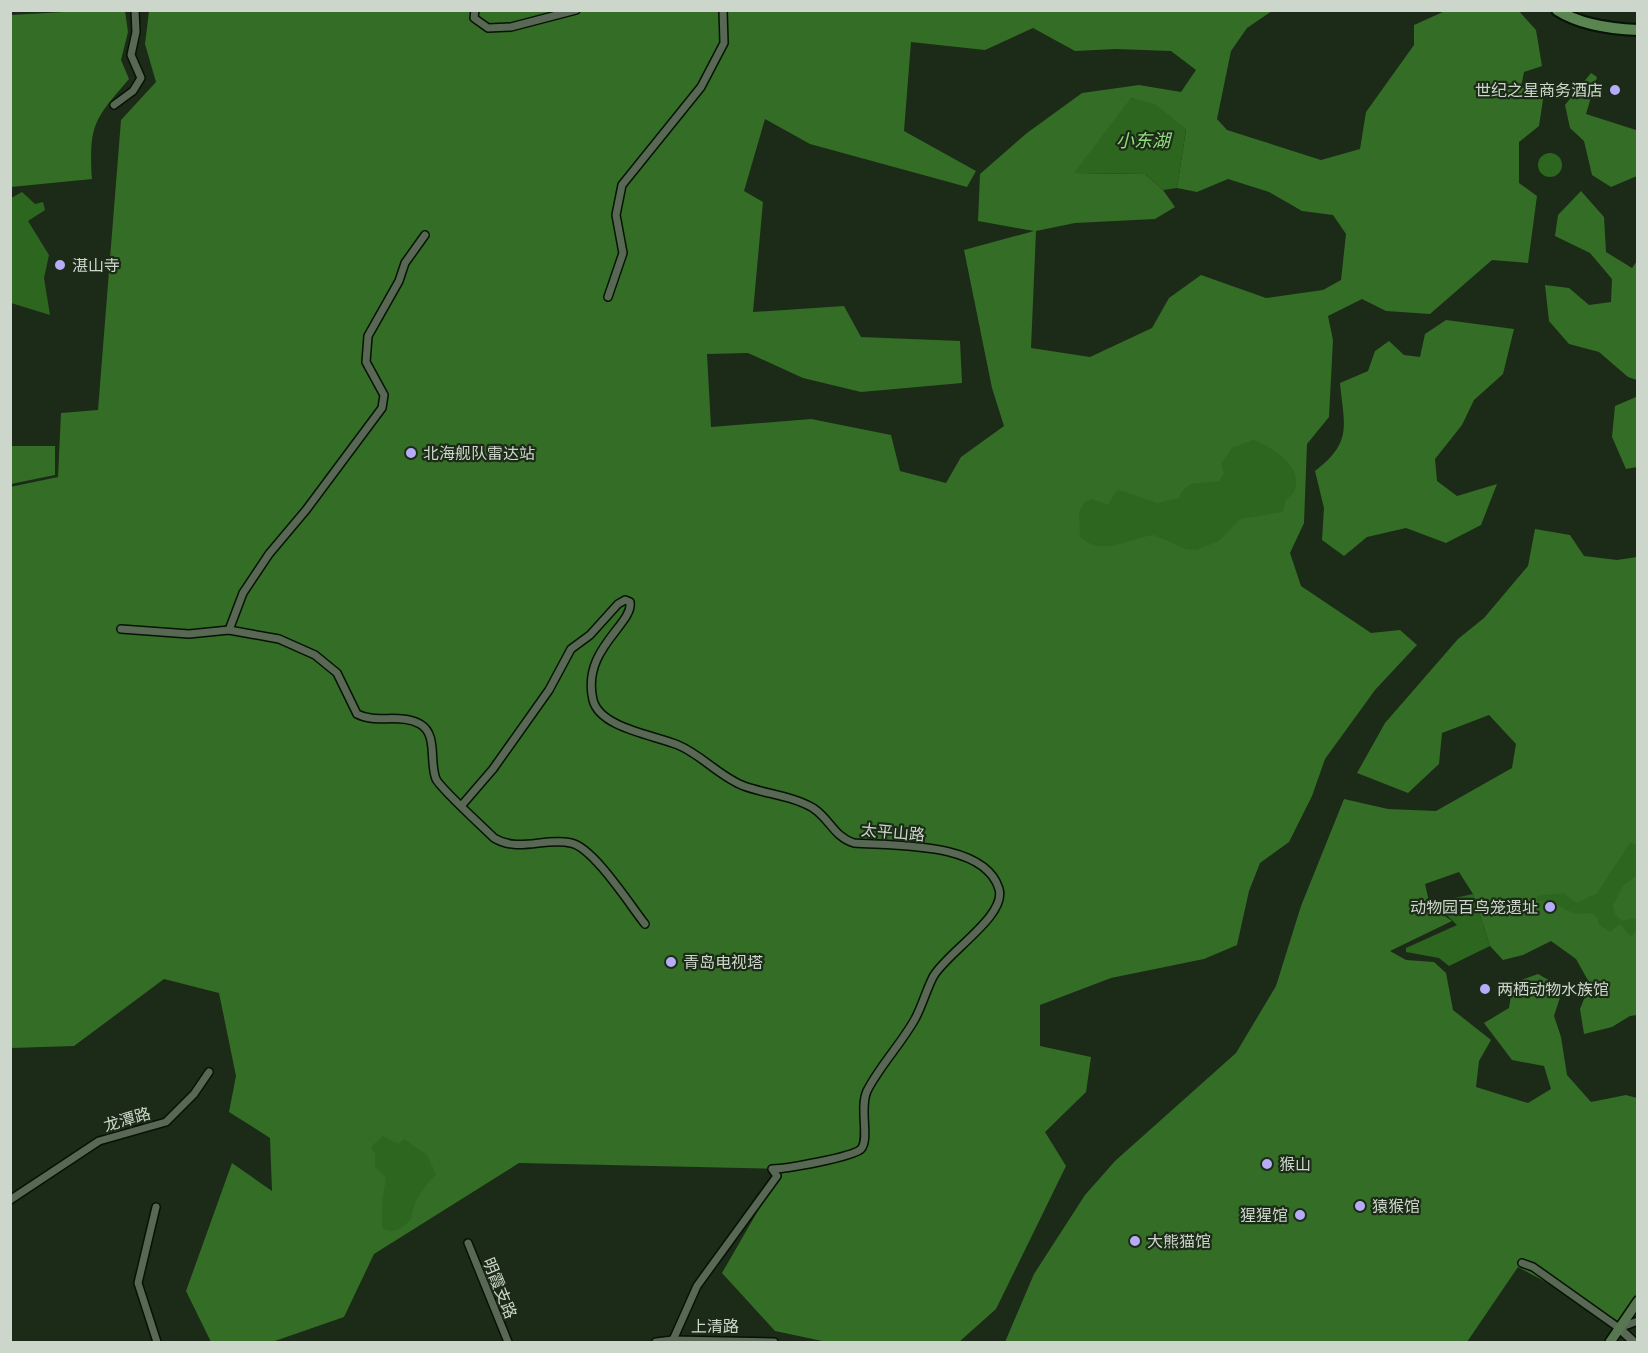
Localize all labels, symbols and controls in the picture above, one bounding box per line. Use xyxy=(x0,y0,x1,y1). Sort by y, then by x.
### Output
place label: 世纪之星商务酒店 xyxy=(1475,80,1603,100)
marker: 世纪之星商务酒店 xyxy=(1608,83,1622,97)
water label: 小东湖 xyxy=(1116,129,1173,151)
place label: 湛山寺 xyxy=(72,255,120,275)
marker: 湛山寺 xyxy=(53,258,67,272)
place label: 北海舰队雷达站 xyxy=(423,443,535,463)
marker: 北海舰队雷达站 xyxy=(404,446,418,460)
street label: 太平山路 xyxy=(860,819,926,845)
place label: 动物园百鸟笼遗址 xyxy=(1410,897,1538,917)
marker: 动物园百鸟笼遗址 xyxy=(1543,900,1557,914)
place label: 青岛电视塔 xyxy=(683,952,763,972)
marker: 青岛电视塔 xyxy=(664,955,678,969)
place label: 两栖动物水族馆 xyxy=(1497,979,1609,999)
marker: 两栖动物水族馆 xyxy=(1478,982,1492,996)
street label: 龙潭路 xyxy=(101,1103,153,1135)
place label: 猴山 xyxy=(1279,1154,1311,1174)
marker: 猴山 xyxy=(1260,1157,1274,1171)
place label: 猿猴馆 xyxy=(1372,1196,1420,1216)
marker: 猿猴馆 xyxy=(1353,1199,1367,1213)
place label: 猩猩馆 xyxy=(1240,1205,1288,1225)
marker: 猩猩馆 xyxy=(1293,1208,1307,1222)
place label: 大熊猫馆 xyxy=(1147,1231,1211,1251)
marker: 大熊猫馆 xyxy=(1128,1234,1142,1248)
street label: 明霞支路 xyxy=(479,1255,521,1321)
street label: 上清路 xyxy=(691,1316,739,1336)

